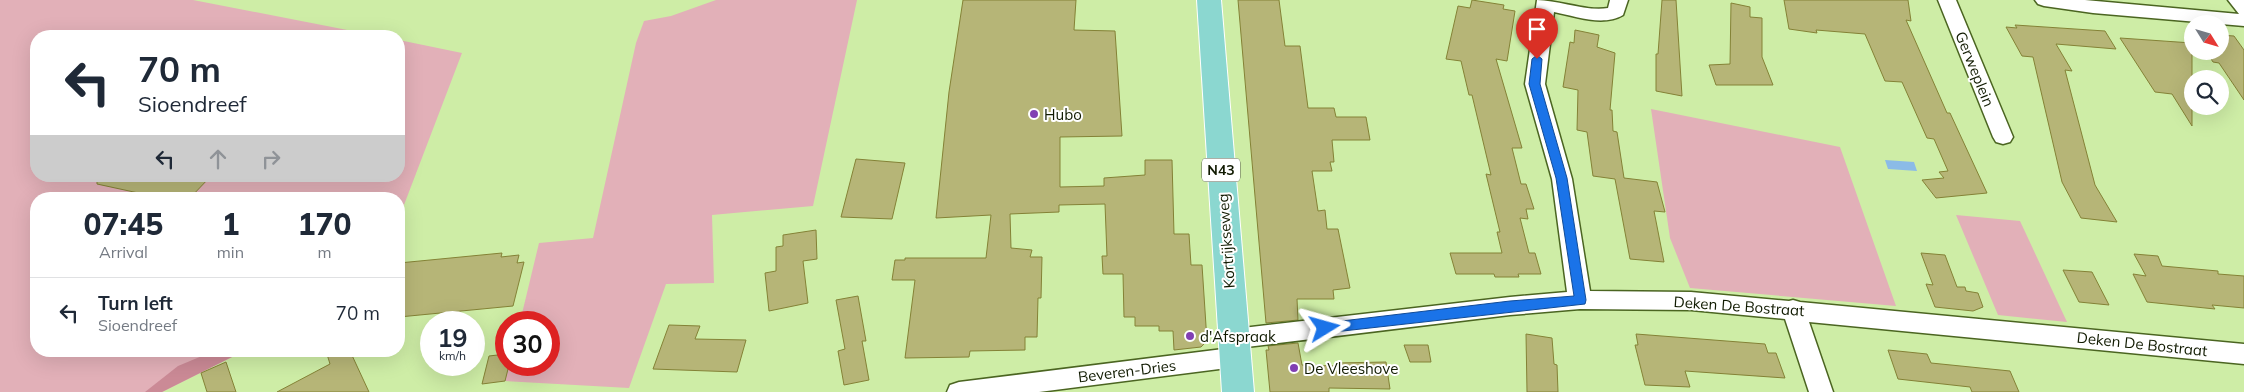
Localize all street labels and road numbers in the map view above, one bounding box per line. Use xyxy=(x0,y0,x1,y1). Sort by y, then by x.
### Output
street label: Gerweplein xyxy=(1951,29,1999,109)
road number: N43 xyxy=(1202,158,1240,182)
street label: Kortrijkseweg xyxy=(1213,193,1239,289)
street label: Deken De Bostraat xyxy=(1673,292,1805,320)
street label: Deken De Bostraat xyxy=(2076,328,2208,360)
street label: Beveren-Dries xyxy=(1077,356,1177,386)

